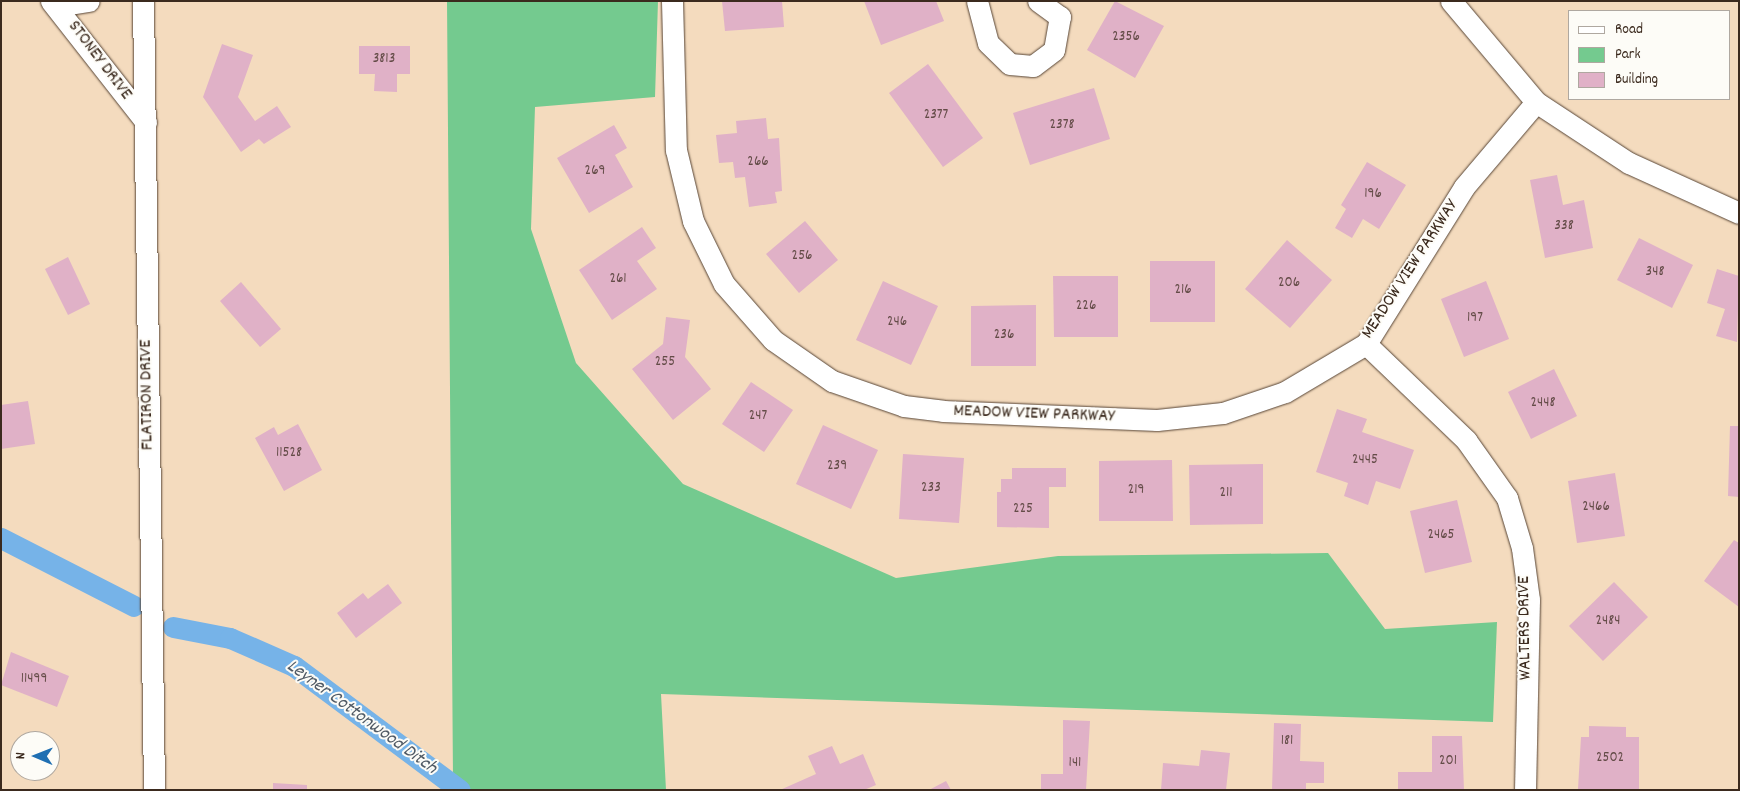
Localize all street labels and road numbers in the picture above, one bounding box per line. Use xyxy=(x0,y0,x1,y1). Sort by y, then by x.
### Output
street label: STONEY DRIVE xyxy=(62,17,136,105)
street label: MEADOW VIEW PARKWAY xyxy=(1358,196,1464,344)
street label: FLATIRON DRIVE xyxy=(136,340,160,450)
street label: MEADOW VIEW PARKWAY xyxy=(953,401,1115,429)
street label: WALTERS DRIVE xyxy=(1514,576,1538,680)

